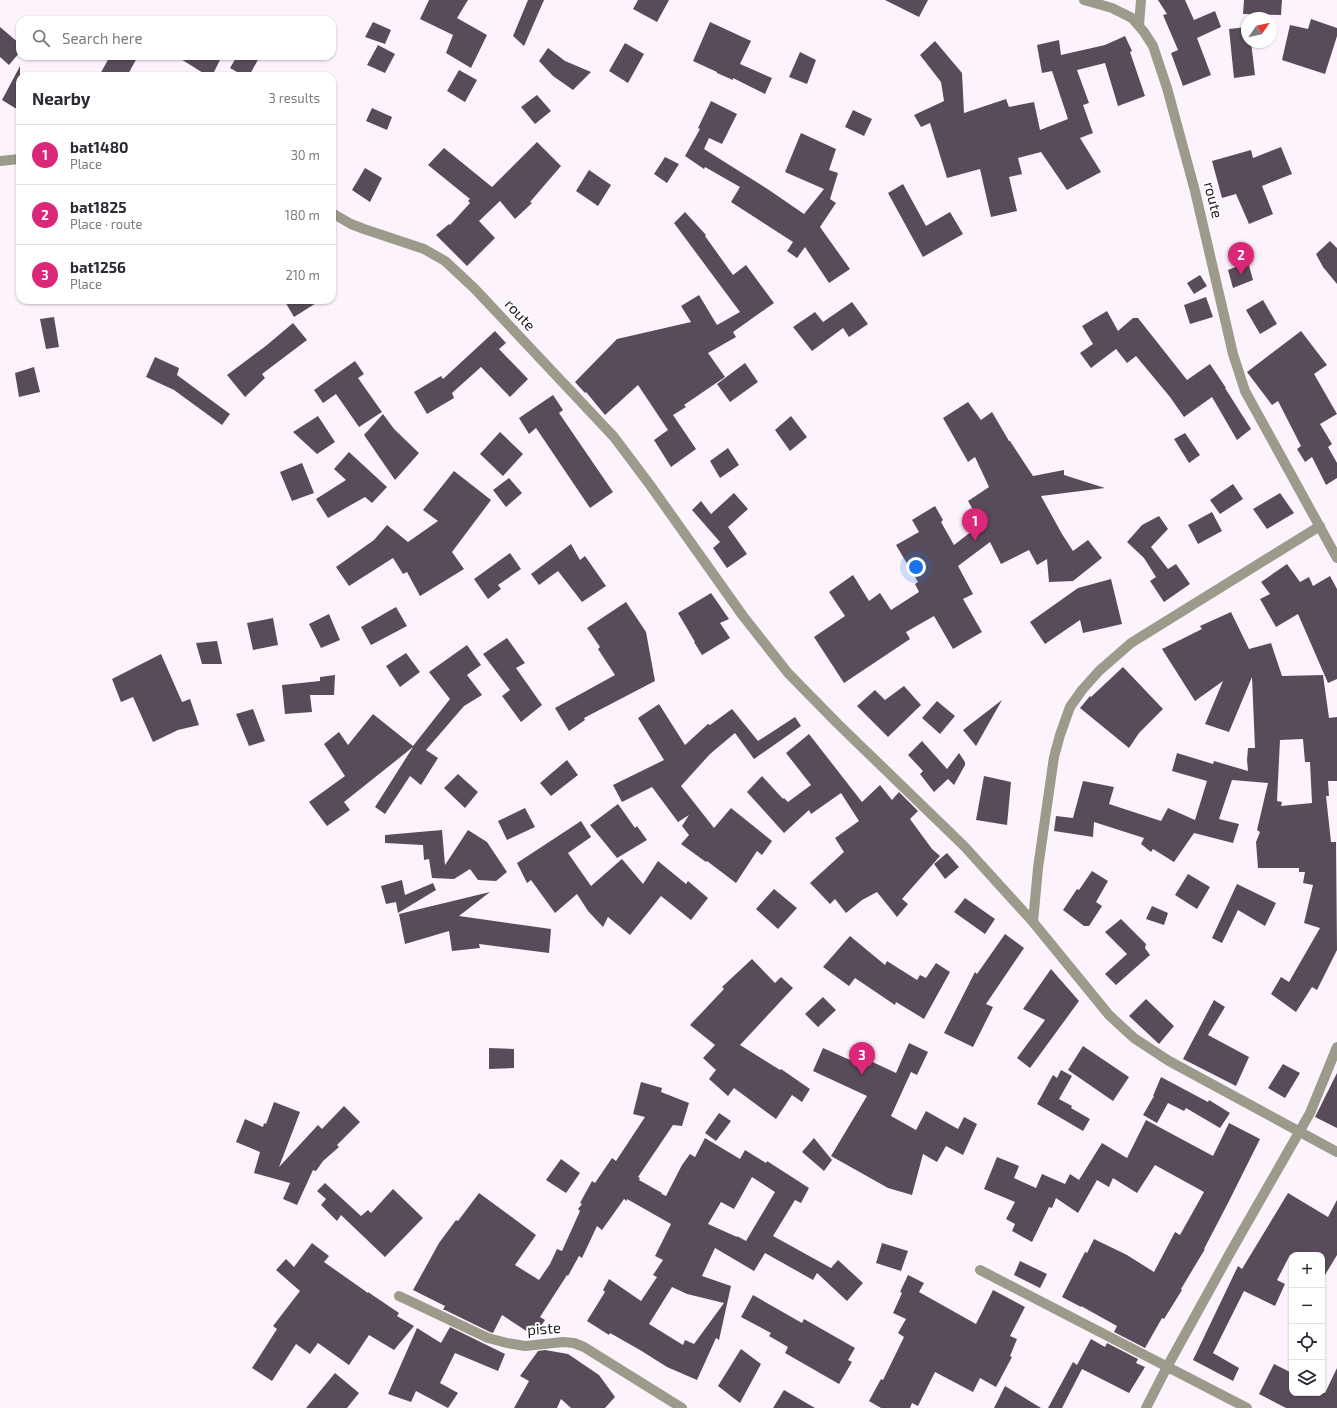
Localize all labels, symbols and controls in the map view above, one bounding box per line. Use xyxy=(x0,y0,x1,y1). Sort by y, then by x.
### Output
north arrow xyxy=(1241,12,1277,48)
search box xyxy=(16,16,336,60)
icon: search xyxy=(30,27,52,49)
text: Search here xyxy=(62,29,143,47)
text: Nearby xyxy=(32,88,90,108)
text: 3 results xyxy=(269,90,320,106)
text: bat1480 xyxy=(70,138,128,156)
text: 1 xyxy=(42,147,48,163)
text: 30 m xyxy=(291,147,320,163)
text: Place xyxy=(70,156,102,172)
street label: route xyxy=(1201,180,1227,220)
text: bat1825 xyxy=(70,198,126,216)
text: 2 xyxy=(41,207,49,223)
text: 180 m xyxy=(285,207,320,223)
text: Place · route xyxy=(70,216,143,232)
pin: 2 xyxy=(1228,242,1254,275)
text: bat1256 xyxy=(70,258,126,276)
text: 3 xyxy=(41,267,49,283)
text: 210 m xyxy=(285,267,320,283)
text: Place xyxy=(70,276,102,292)
street label: route xyxy=(502,295,540,334)
pin: 1 xyxy=(962,508,988,541)
your location xyxy=(906,557,926,577)
pin: 3 xyxy=(849,1042,875,1075)
map controls xyxy=(1289,1252,1325,1396)
button: + xyxy=(1289,1252,1325,1288)
button: − xyxy=(1289,1288,1325,1324)
street label: piste xyxy=(526,1318,561,1338)
button: locate xyxy=(1289,1324,1325,1360)
button: layers xyxy=(1289,1360,1325,1396)

